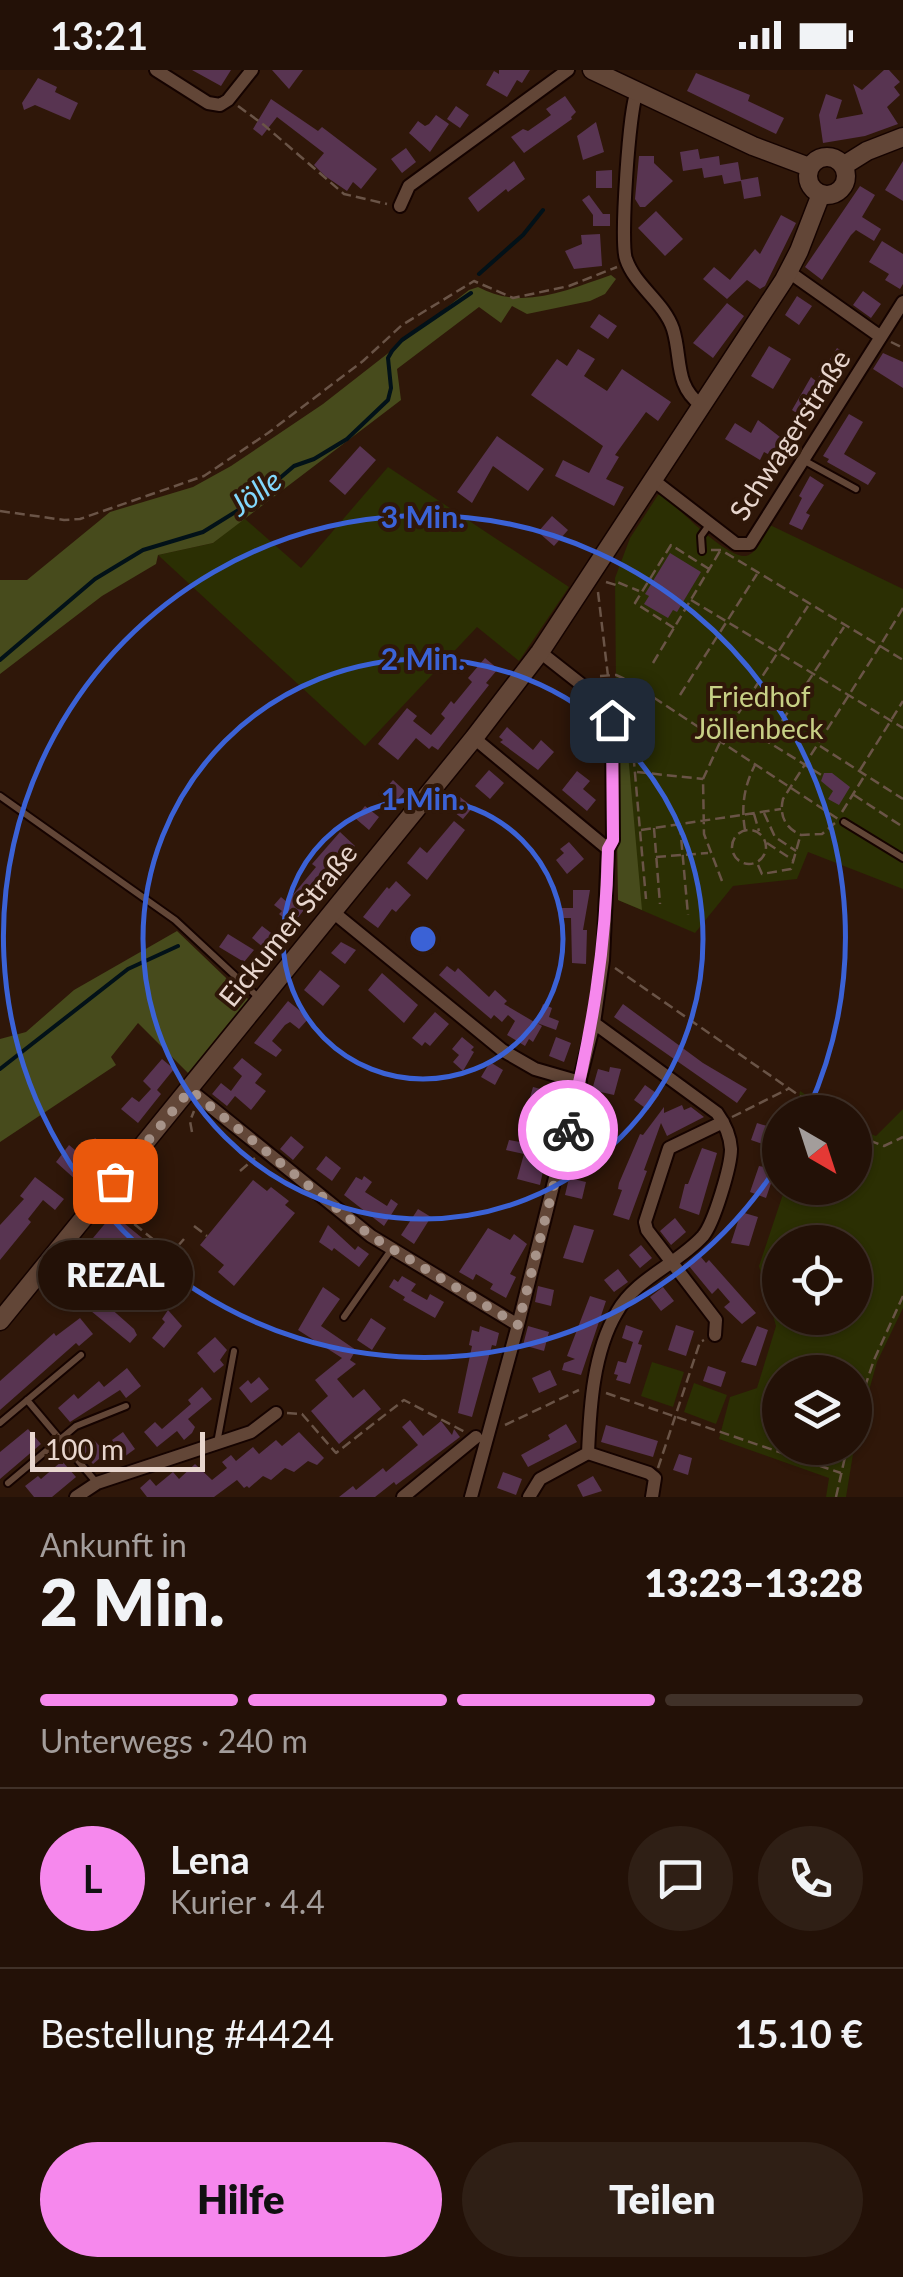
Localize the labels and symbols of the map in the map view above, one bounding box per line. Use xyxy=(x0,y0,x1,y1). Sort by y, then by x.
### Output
street label: Schwagerstraße xyxy=(722,343,857,526)
water label: Jölle xyxy=(221,461,288,523)
text: 3 Min. xyxy=(381,498,465,534)
text: 2 Min. xyxy=(381,640,465,676)
pin xyxy=(570,678,655,763)
park label: Friedhof Jöllenbeck xyxy=(695,679,824,745)
text: 1 Min. xyxy=(381,780,465,816)
street label: Eickumer Straße xyxy=(211,836,363,1013)
centre of rings xyxy=(405,921,441,957)
courier xyxy=(518,1080,618,1180)
north arrow xyxy=(762,1095,872,1205)
pin xyxy=(73,1139,158,1224)
callout: REZAL xyxy=(38,1241,192,1311)
scale bar xyxy=(30,1427,205,1472)

